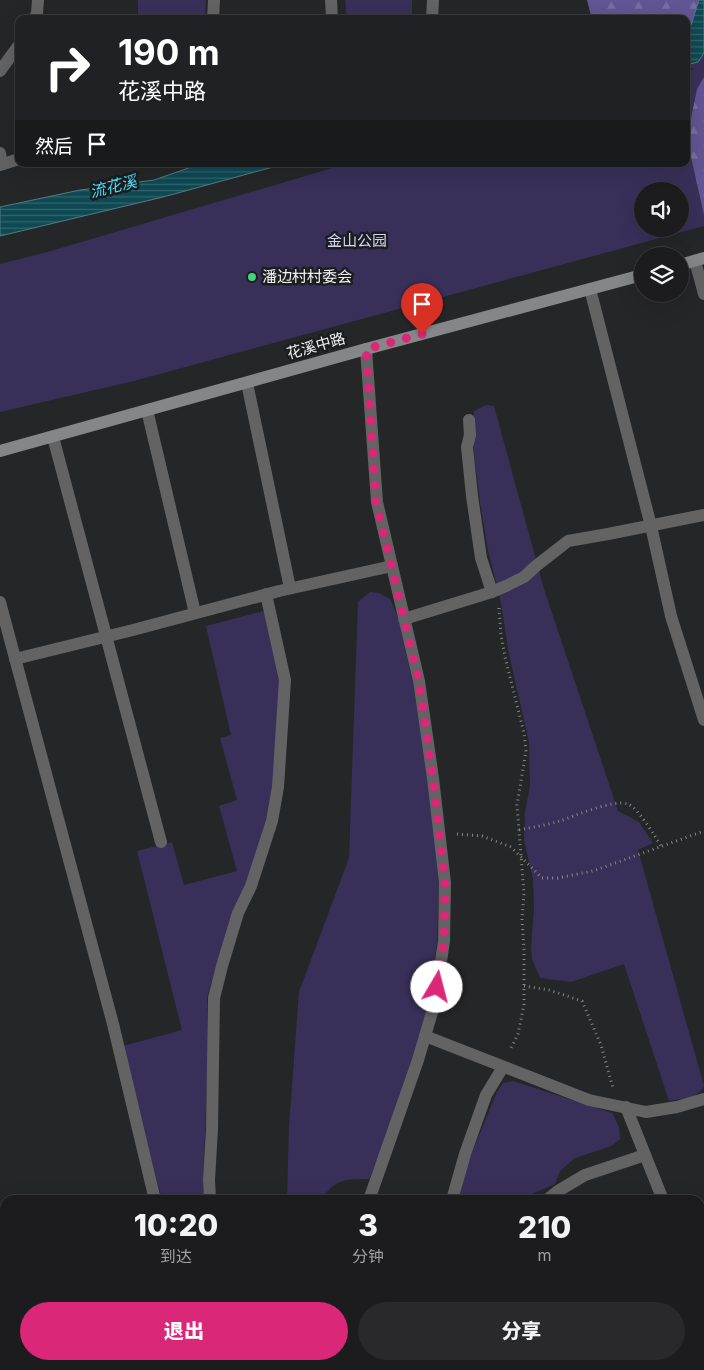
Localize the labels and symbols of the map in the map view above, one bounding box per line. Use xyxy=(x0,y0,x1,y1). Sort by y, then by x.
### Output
water label: 流花溪 xyxy=(87,170,141,202)
park label: 金山公园 xyxy=(327,231,387,250)
place label: 潘边村村委会 xyxy=(262,267,352,286)
marker: 潘边村村委会 xyxy=(246,271,258,283)
pin xyxy=(401,283,443,334)
street label: 花溪中路 xyxy=(284,328,347,363)
position arrow xyxy=(410,960,462,1012)

